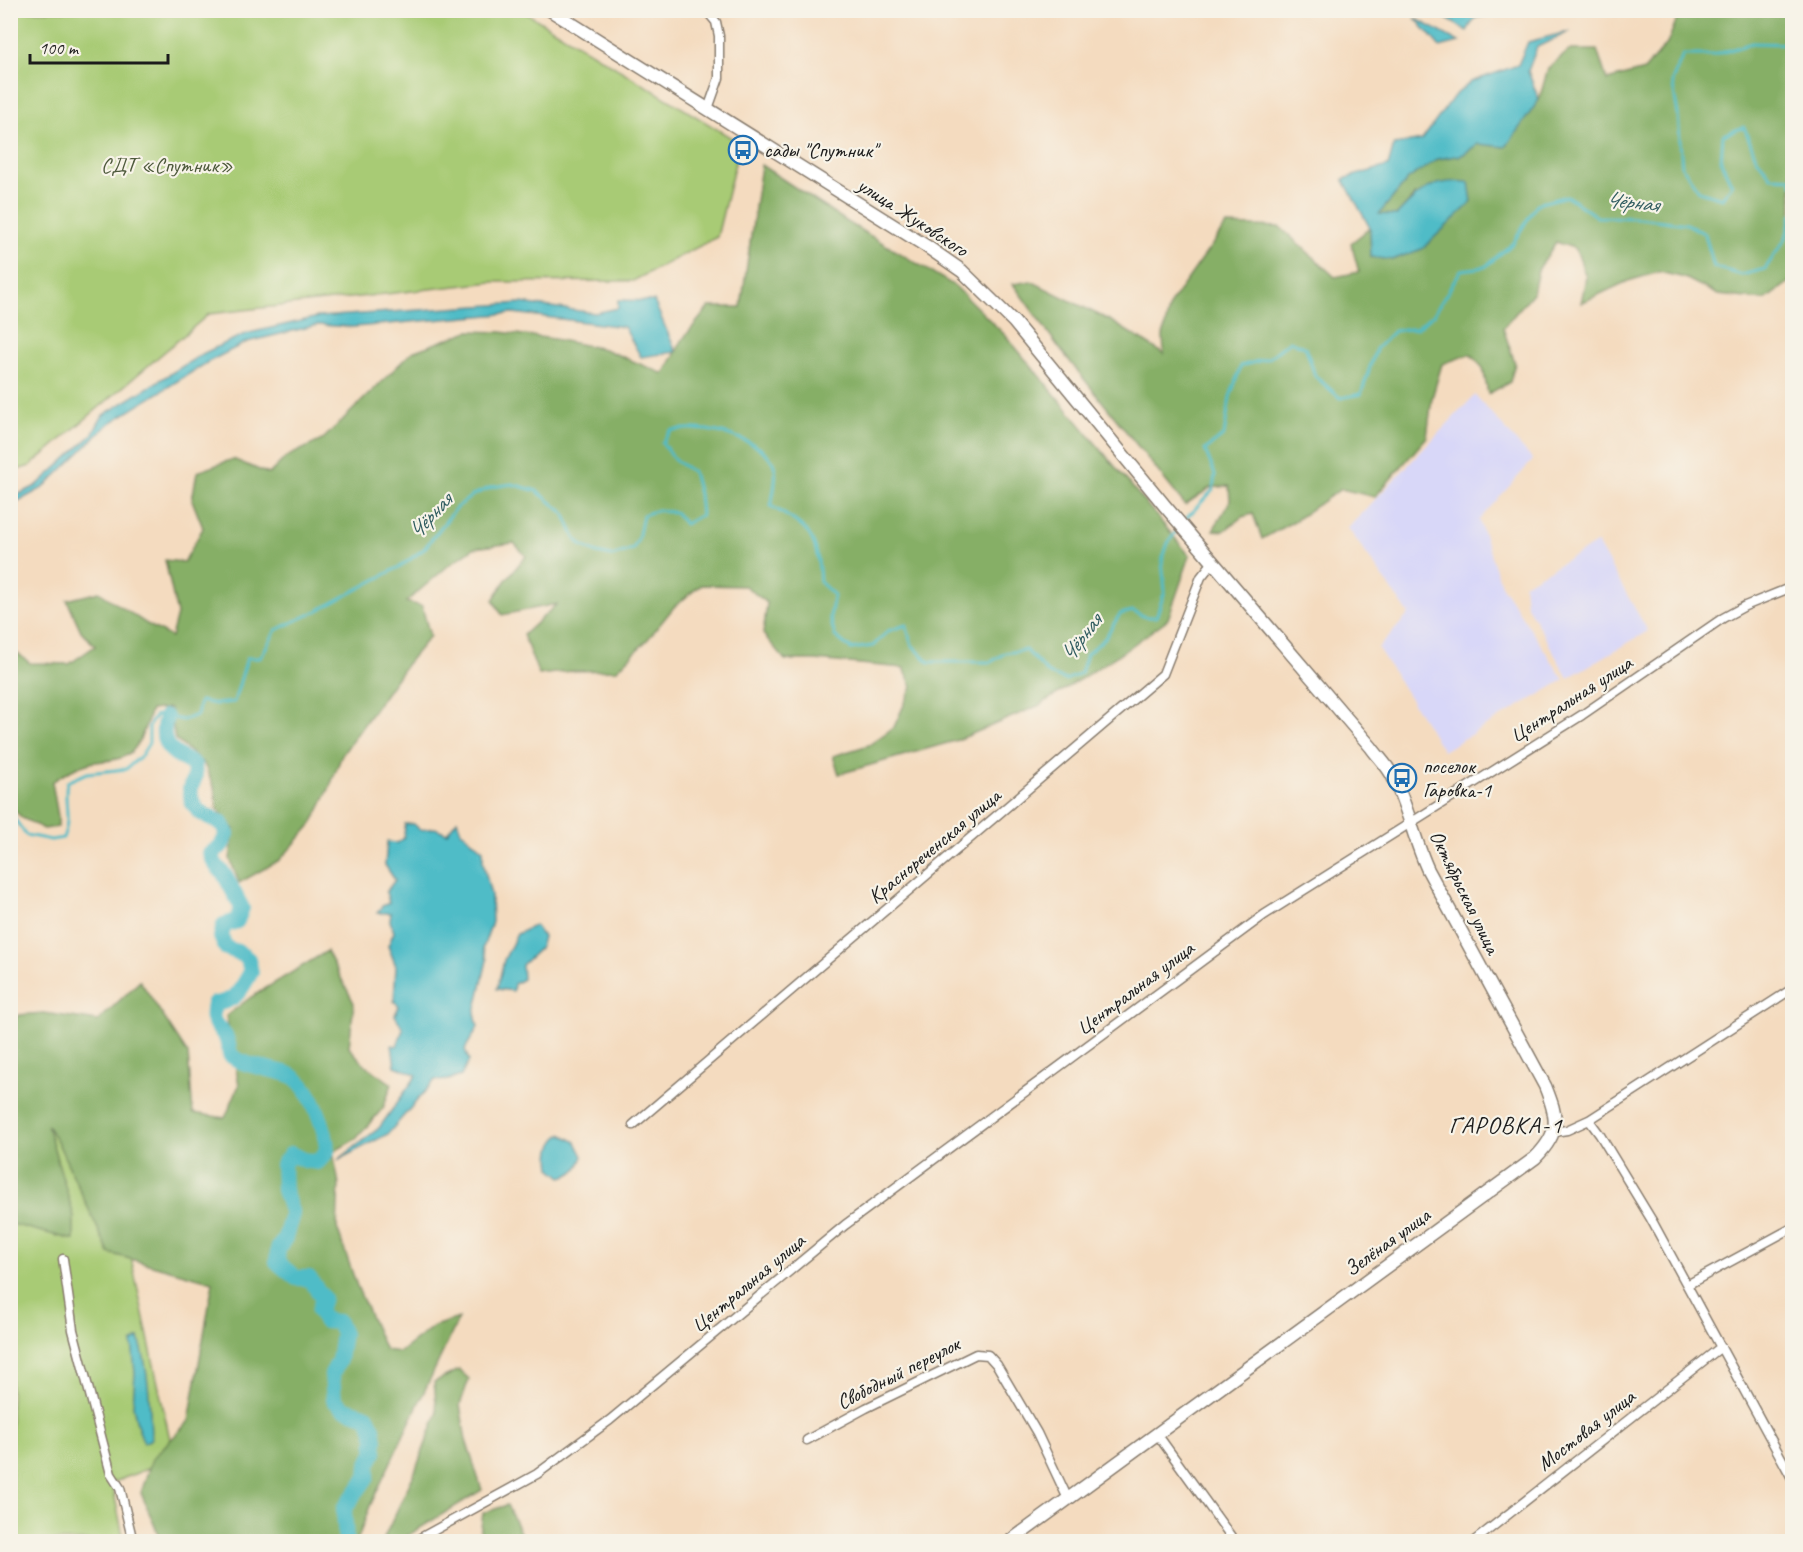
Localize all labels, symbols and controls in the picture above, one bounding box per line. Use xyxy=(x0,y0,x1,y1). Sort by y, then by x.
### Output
scale bar xyxy=(30,27,168,65)
text: 100 m xyxy=(39,37,80,59)
bus stop icon: сады "Спутник" xyxy=(727,134,759,166)
place label: сады "Спутник" xyxy=(764,137,881,163)
park label: СДТ «Спутник» xyxy=(101,152,233,178)
street label: улица Жуковского xyxy=(851,171,975,263)
water label: Чёрная xyxy=(1605,185,1664,219)
water label: Чёрная xyxy=(402,484,461,545)
water label: Чёрная xyxy=(1054,605,1110,667)
street label: Центральная улица xyxy=(1505,649,1639,748)
place label: поселок Гаровка-1 xyxy=(1423,753,1493,803)
bus stop icon: поселок Гаровка-1 xyxy=(1386,762,1418,794)
street label: Краснореченская улица xyxy=(862,781,1008,909)
street label: Октябрьская улица xyxy=(1424,826,1507,960)
street label: Центральная улица xyxy=(1071,934,1200,1041)
district label: ГАРОВКА-1 xyxy=(1449,1110,1563,1140)
street label: Зелёная улица xyxy=(1339,1201,1436,1282)
street label: Центральная улица xyxy=(686,1227,812,1338)
street label: Свободный переулок xyxy=(832,1330,966,1415)
street label: Мостовая улица xyxy=(1532,1383,1642,1476)

